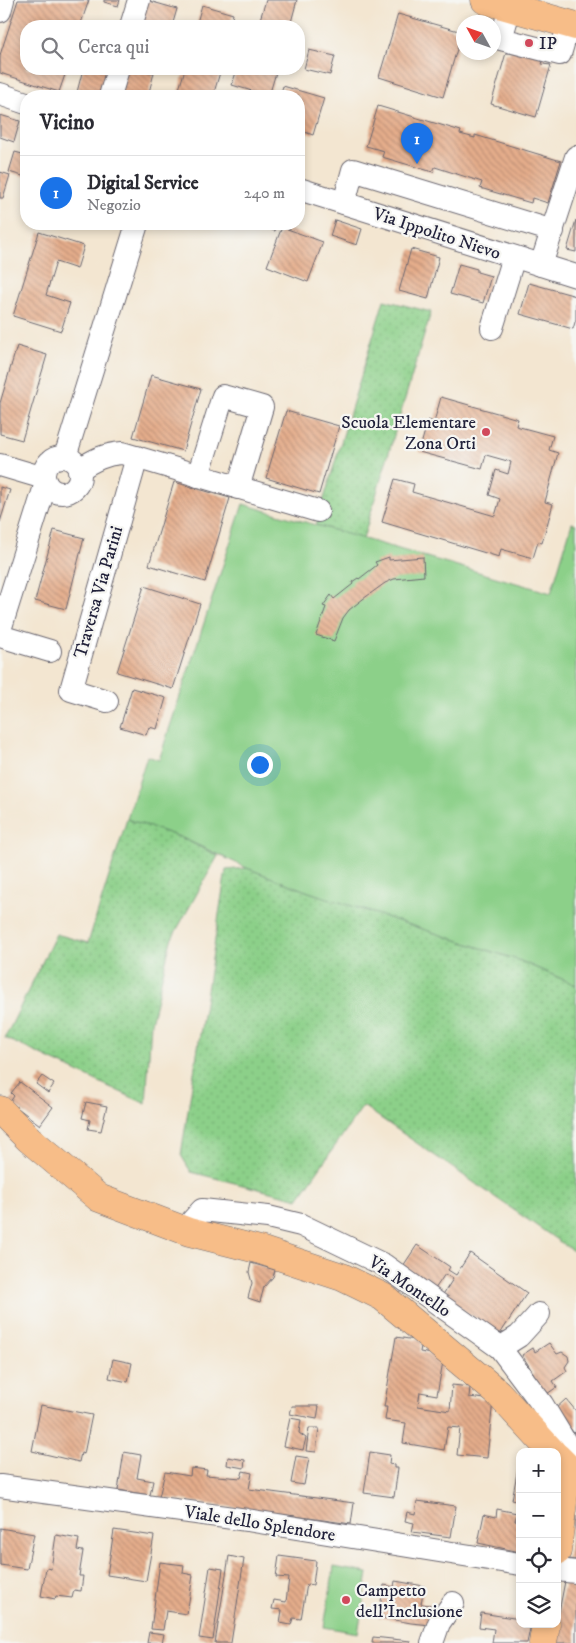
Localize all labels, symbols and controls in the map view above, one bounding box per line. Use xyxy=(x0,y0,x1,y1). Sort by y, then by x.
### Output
north arrow xyxy=(456,15,501,60)
search box xyxy=(20,20,305,75)
place label: IP xyxy=(539,33,557,55)
icon: search xyxy=(38,34,66,62)
text: Cerca qui xyxy=(78,36,149,59)
marker: IP xyxy=(523,37,535,49)
text: Vicino xyxy=(40,110,94,136)
pin: 1 xyxy=(401,123,433,164)
text: Digital Service xyxy=(87,172,199,195)
text: 1 xyxy=(53,183,59,203)
text: 240 m xyxy=(244,183,285,203)
text: Negozio xyxy=(87,195,141,215)
street label: Via Ippolito Nievo xyxy=(369,203,503,265)
place label: Scuola Elementare Zona Orti xyxy=(341,412,476,455)
marker: Scuola Elementare Zona Orti xyxy=(480,426,492,438)
street label: Traversa Via Parini xyxy=(70,524,128,661)
your location xyxy=(247,752,273,778)
street label: Via Montello xyxy=(363,1251,455,1322)
map controls xyxy=(516,1448,561,1628)
button: + xyxy=(516,1448,561,1493)
button: − xyxy=(516,1493,561,1538)
street label: Viale dello Splendore xyxy=(182,1501,337,1547)
button: locate xyxy=(516,1538,561,1583)
place label: Campetto dell’Inclusione xyxy=(356,1580,463,1623)
button: layers xyxy=(516,1583,561,1628)
marker: Campetto dell’Inclusione xyxy=(340,1594,352,1606)

